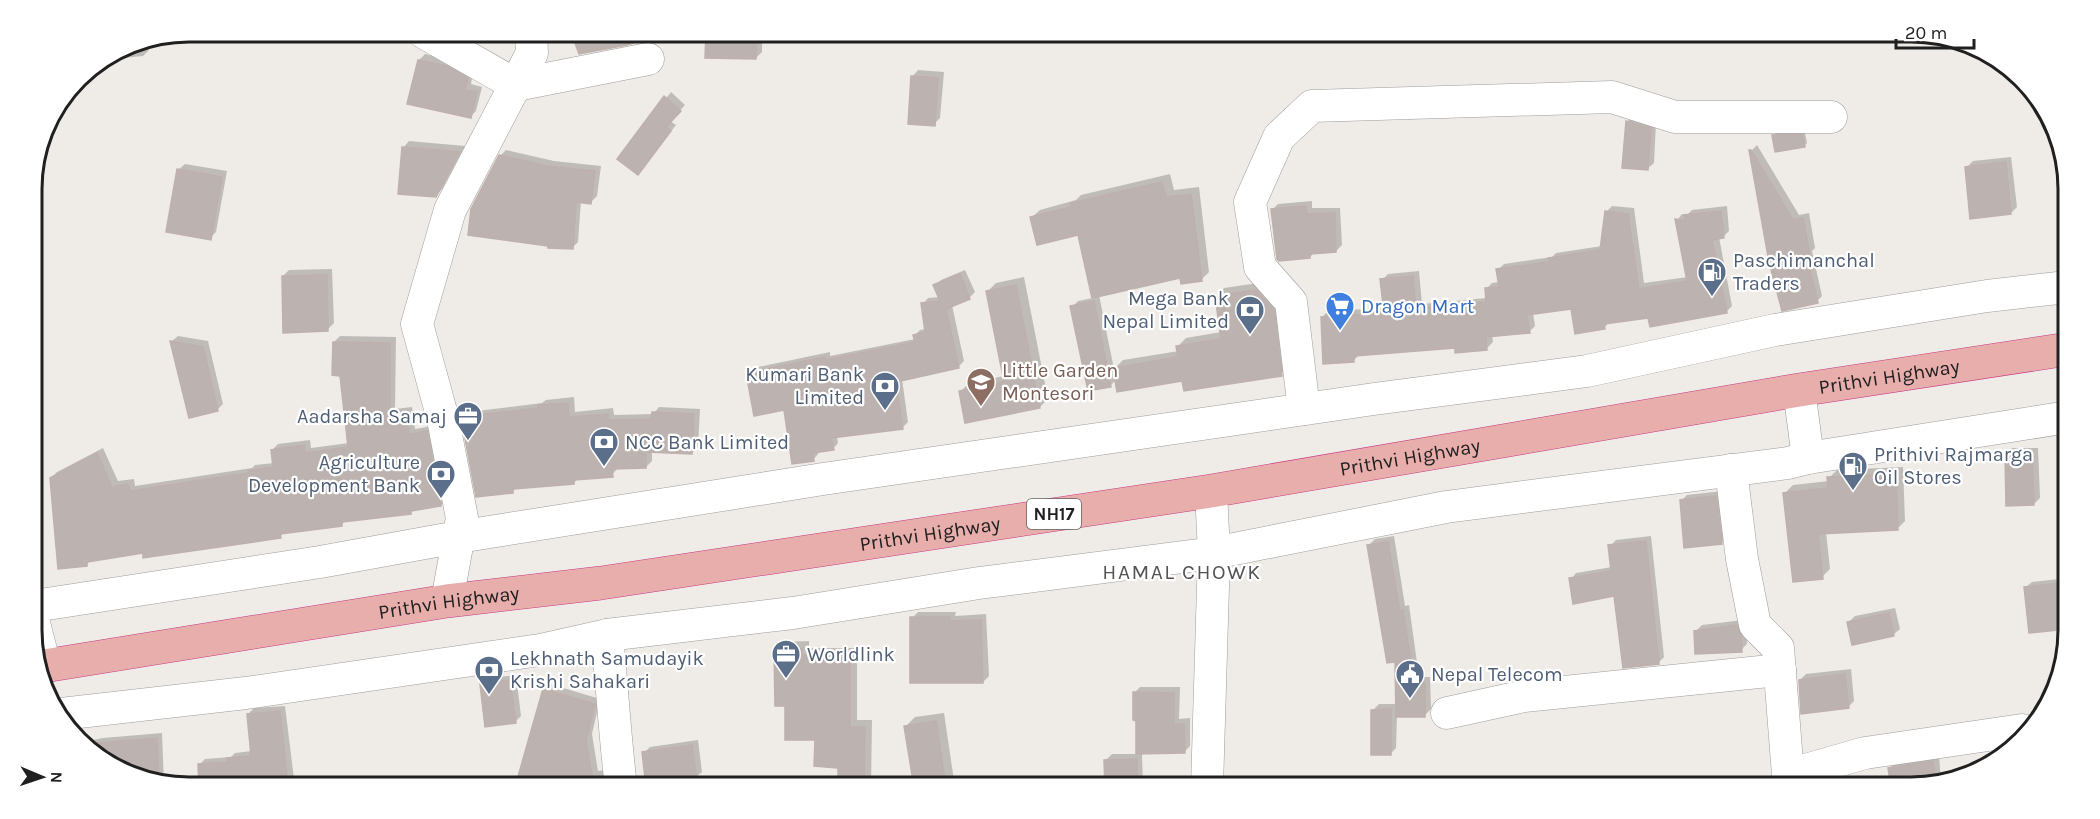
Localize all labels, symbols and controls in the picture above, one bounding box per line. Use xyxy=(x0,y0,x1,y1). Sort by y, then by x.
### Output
scale bar xyxy=(1896,12,1974,50)
text: 20 m xyxy=(1905,22,1947,44)
place label: Paschimanchal Traders xyxy=(1733,249,1875,295)
fuel station icon: Paschimanchal Traders xyxy=(1696,256,1728,298)
place label: Mega Bank Nepal Limited xyxy=(1102,287,1229,333)
supermarket icon: Dragon Mart xyxy=(1324,290,1356,332)
bank icon: Mega Bank Nepal Limited xyxy=(1234,294,1266,336)
place label: Dragon Mart xyxy=(1361,295,1475,318)
street label: Prithvi Highway xyxy=(1817,354,1961,398)
place label: Little Garden Montesori xyxy=(1002,359,1118,405)
place label: Kumari Bank Limited xyxy=(745,363,864,409)
school or university icon: Little Garden Montesori xyxy=(965,366,997,408)
bank icon: Kumari Bank Limited xyxy=(869,370,901,412)
office icon: Aadarsha Samaj xyxy=(452,400,484,442)
place label: Aadarsha Samaj xyxy=(297,405,447,428)
bank icon: NCC Bank Limited xyxy=(588,426,620,468)
place label: NCC Bank Limited xyxy=(625,431,789,454)
street label: Prithvi Highway xyxy=(1338,433,1482,480)
place label: Prithivi Rajmarga Oil Stores xyxy=(1874,443,2033,489)
fuel station icon: Prithivi Rajmarga Oil Stores xyxy=(1837,450,1869,492)
place label: Agriculture Development Bank xyxy=(248,451,420,497)
bank icon: Agriculture Development Bank xyxy=(425,458,457,500)
road number: NH17 xyxy=(1027,499,1081,529)
street label: Prithvi Highway xyxy=(858,511,1002,555)
district label: HAMAL CHOWK xyxy=(1102,560,1262,584)
street label: Prithvi Highway xyxy=(377,581,521,623)
office icon: Worldlink xyxy=(770,638,802,680)
place label: Worldlink xyxy=(807,643,895,666)
place label: Lekhnath Samudayik Krishi Sahakari xyxy=(510,647,704,693)
bank icon: Lekhnath Samudayik Krishi Sahakari xyxy=(473,654,505,696)
public building icon: Nepal Telecom xyxy=(1394,658,1426,700)
place label: Nepal Telecom xyxy=(1431,663,1563,686)
north arrow xyxy=(12,747,72,807)
text: N xyxy=(47,771,66,784)

